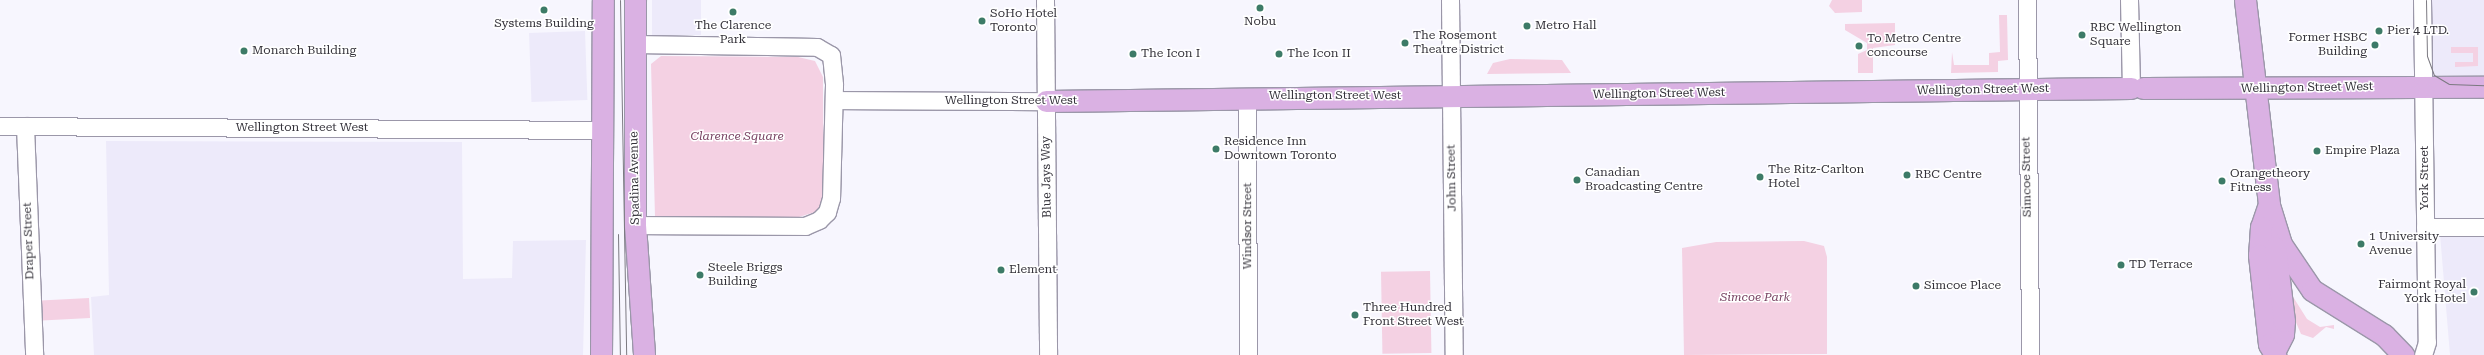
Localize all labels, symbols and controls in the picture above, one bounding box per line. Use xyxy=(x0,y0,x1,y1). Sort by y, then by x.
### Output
marker: Nobu xyxy=(1255,3,1265,13)
marker: Systems Building xyxy=(539,5,549,15)
marker: The Clarence Park xyxy=(728,7,738,17)
place label: SoHo Hotel Toronto xyxy=(990,7,1057,35)
place label: Nobu xyxy=(1244,15,1276,29)
marker: SoHo Hotel Toronto xyxy=(977,16,987,26)
place label: Systems Building xyxy=(494,17,594,31)
place label: The Clarence Park xyxy=(695,19,771,47)
place label: Metro Hall xyxy=(1535,19,1596,33)
marker: Metro Hall xyxy=(1522,21,1532,31)
place label: RBC Wellington Square xyxy=(2090,21,2182,49)
place label: Pier 4 LTD. xyxy=(2387,24,2449,38)
marker: Pier 4 LTD. xyxy=(2374,26,2384,36)
place label: The Rosemont Theatre District xyxy=(1413,29,1504,57)
marker: RBC Wellington Square xyxy=(2077,30,2087,40)
place label: Former HSBC Building xyxy=(2288,31,2367,59)
place label: To Metro Centre concourse xyxy=(1867,32,1961,60)
marker: The Rosemont Theatre District xyxy=(1400,38,1410,48)
marker: Former HSBC Building xyxy=(2370,40,2380,50)
marker: To Metro Centre concourse xyxy=(1854,41,1864,51)
place label: Monarch Building xyxy=(252,44,356,58)
marker: Monarch Building xyxy=(239,46,249,56)
place label: The Icon I xyxy=(1141,47,1200,61)
place label: The Icon II xyxy=(1287,47,1351,61)
marker: The Icon I xyxy=(1128,49,1138,59)
marker: The Icon II xyxy=(1274,49,1284,59)
street label: Wellington Street West xyxy=(2241,80,2373,96)
street label: Wellington Street West xyxy=(1917,82,2049,98)
street label: Wellington Street West xyxy=(1593,86,1725,102)
street label: Wellington Street West xyxy=(1269,89,1401,103)
street label: Wellington Street West xyxy=(945,94,1077,108)
street label: Wellington Street West xyxy=(236,121,368,135)
park label: Clarence Square xyxy=(690,130,784,144)
street label: Spadina Avenue xyxy=(627,131,643,225)
place label: Residence Inn Downtown Toronto xyxy=(1224,135,1337,163)
street label: Blue Jays Way xyxy=(1039,136,1055,218)
street label: Simcoe Street xyxy=(2019,137,2035,217)
marker: Residence Inn Downtown Toronto xyxy=(1211,144,1221,154)
street label: John Street xyxy=(1444,144,1460,212)
place label: Empire Plaza xyxy=(2325,144,2400,158)
marker: Empire Plaza xyxy=(2312,146,2322,156)
street label: York Street xyxy=(2418,146,2432,210)
place label: The Ritz-Carlton Hotel xyxy=(1768,163,1864,191)
place label: Canadian Broadcasting Centre xyxy=(1585,166,1703,194)
place label: Orangetheory Fitness xyxy=(2230,167,2310,195)
place label: RBC Centre xyxy=(1915,168,1982,182)
marker: RBC Centre xyxy=(1902,170,1912,180)
marker: The Ritz-Carlton Hotel xyxy=(1755,172,1765,182)
marker: Canadian Broadcasting Centre xyxy=(1572,175,1582,185)
marker: Orangetheory Fitness xyxy=(2217,176,2227,186)
street label: Windsor Street xyxy=(1241,183,1255,269)
street label: Draper Street xyxy=(20,202,38,280)
place label: 1 University Avenue xyxy=(2369,230,2439,258)
marker: 1 University Avenue xyxy=(2356,239,2366,249)
place label: TD Terrace xyxy=(2129,258,2193,272)
marker: TD Terrace xyxy=(2116,260,2126,270)
place label: Steele Briggs Building xyxy=(708,261,782,289)
place label: Element xyxy=(1009,263,1057,277)
marker: Element xyxy=(996,265,1006,275)
marker: Steele Briggs Building xyxy=(695,270,705,280)
place label: Fairmont Royal York Hotel xyxy=(2378,278,2466,306)
place label: Simcoe Place xyxy=(1924,279,2001,293)
marker: Simcoe Place xyxy=(1911,281,1921,291)
marker: Fairmont Royal York Hotel xyxy=(2469,287,2479,297)
park label: Simcoe Park xyxy=(1720,291,1790,305)
place label: Three Hundred Front Street West xyxy=(1363,301,1463,329)
marker: Three Hundred Front Street West xyxy=(1350,310,1360,320)

